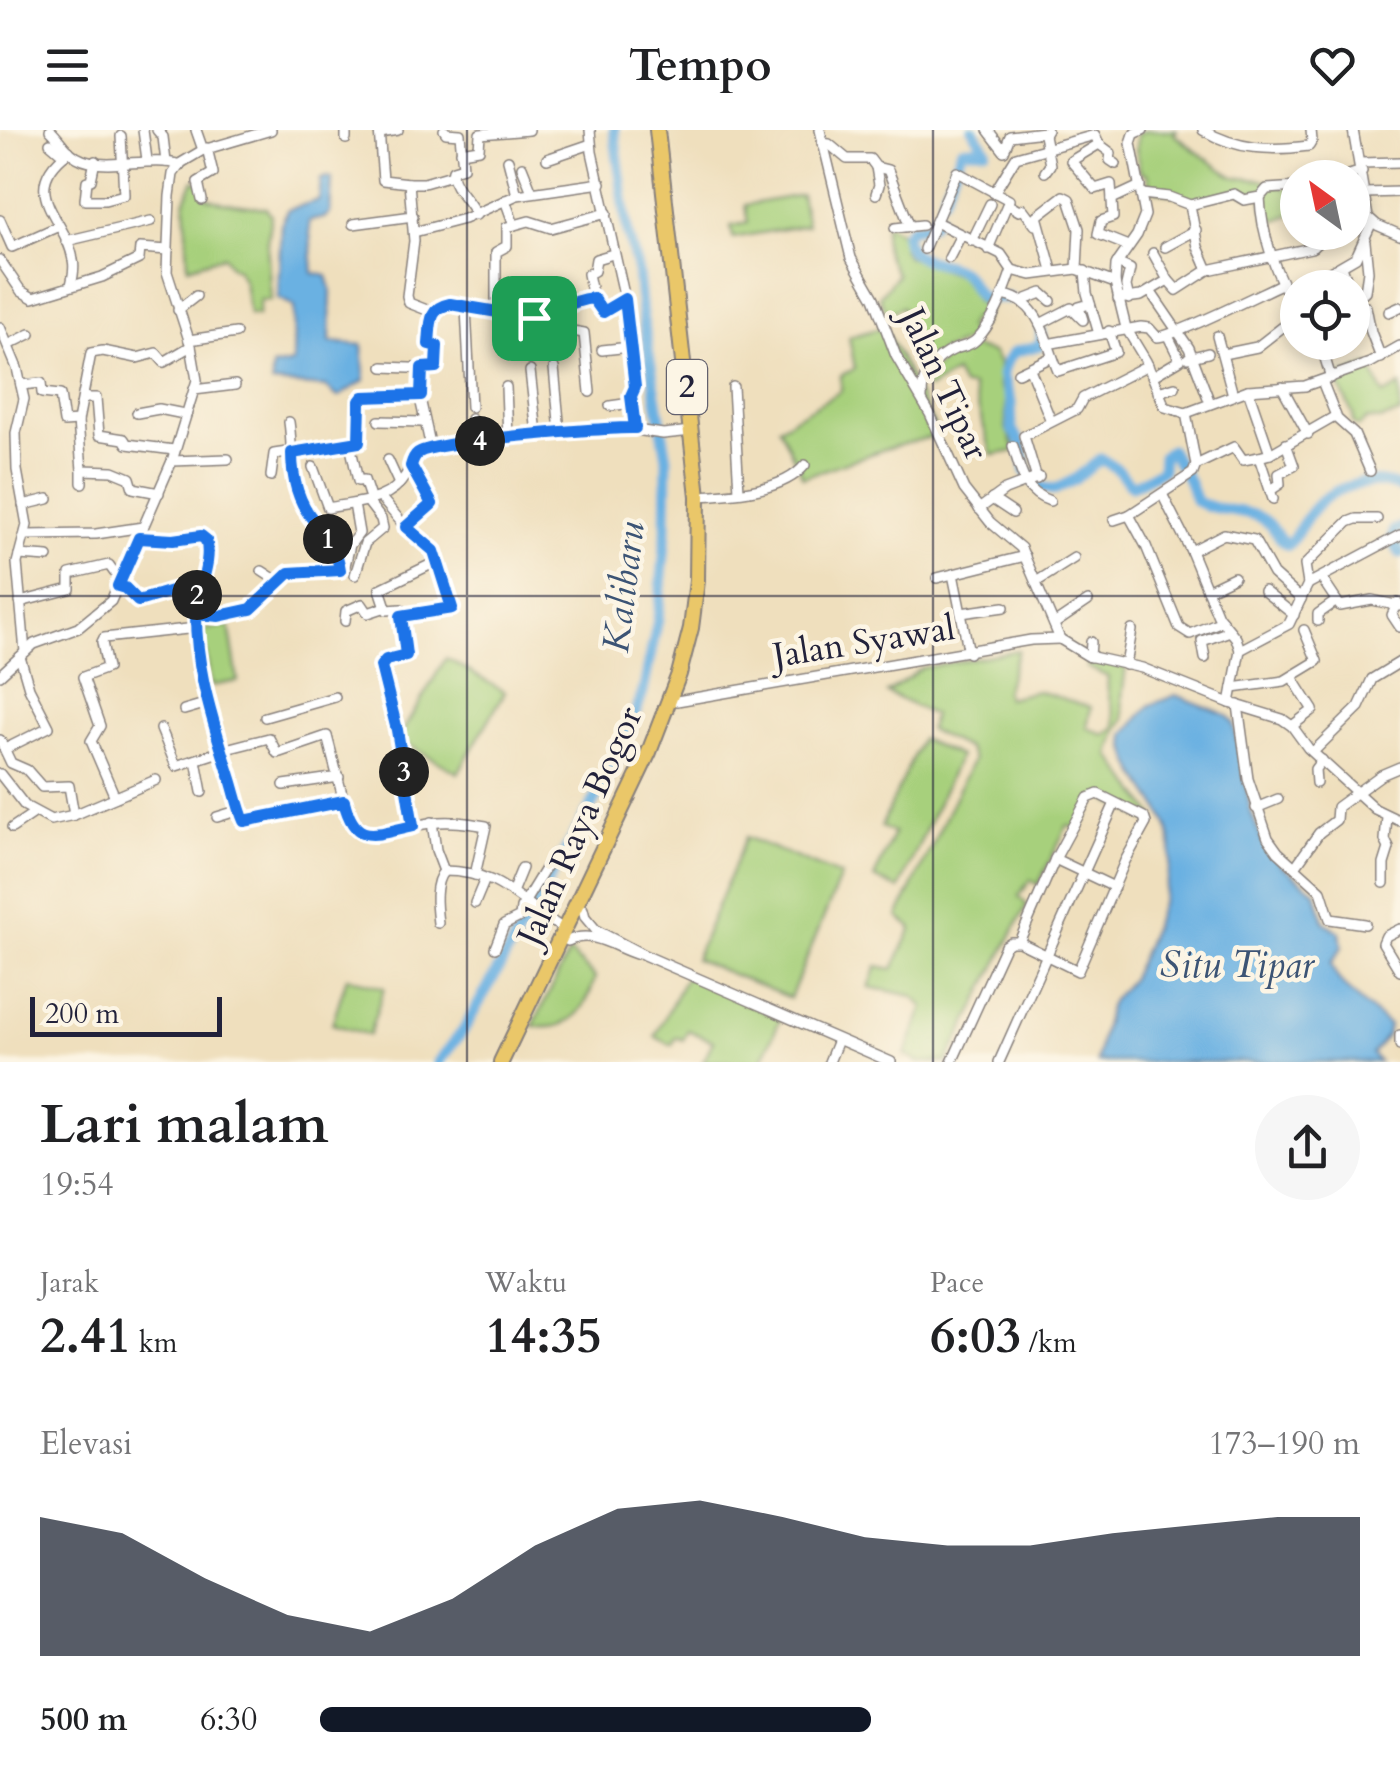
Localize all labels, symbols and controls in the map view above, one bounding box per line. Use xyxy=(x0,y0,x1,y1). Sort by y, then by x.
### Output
text: Tempo xyxy=(629,35,771,96)
icon: menu xyxy=(40,38,95,93)
icon: heart xyxy=(1305,38,1360,93)
north arrow xyxy=(1280,160,1370,250)
map controls xyxy=(1280,160,1370,360)
button: locate xyxy=(1280,270,1370,360)
pin xyxy=(492,276,577,361)
icon: arrive xyxy=(507,291,562,346)
street label: Jalan Tipar xyxy=(886,296,1000,468)
road number: 2 xyxy=(667,360,707,414)
pin: 4 xyxy=(455,416,505,466)
text: 4 xyxy=(473,422,487,460)
pin: 1 xyxy=(303,514,353,564)
water label: Kalibaru xyxy=(590,518,658,656)
text: 1 xyxy=(321,520,335,558)
pin: 2 xyxy=(172,570,222,620)
text: 2 xyxy=(190,576,204,614)
street label: Jalan Syawal xyxy=(765,604,958,681)
street label: Jalan Raya Bogor xyxy=(504,699,654,958)
pin: 3 xyxy=(379,747,429,797)
text: 3 xyxy=(397,753,411,791)
water label: Situ Tipar xyxy=(1160,939,1316,991)
scale bar xyxy=(30,992,222,1036)
text: 200 m xyxy=(45,995,119,1033)
text: Lari malam xyxy=(40,1088,328,1162)
button: share xyxy=(1255,1095,1360,1200)
text: 19:54 xyxy=(40,1163,114,1207)
text: Jarak xyxy=(40,1264,99,1302)
text: Waktu xyxy=(485,1264,567,1302)
text: Pace xyxy=(930,1264,984,1302)
text: 2.41 xyxy=(40,1302,131,1370)
text: 14:35 xyxy=(485,1302,602,1370)
text: 6:03 xyxy=(930,1302,1021,1370)
text: km xyxy=(131,1324,178,1362)
text: /km xyxy=(1021,1324,1077,1362)
text: Elevasi xyxy=(40,1422,132,1466)
text: 173–190 m xyxy=(1208,1422,1360,1466)
text: 500 m xyxy=(40,1698,127,1742)
text: 6:30 xyxy=(200,1698,257,1742)

